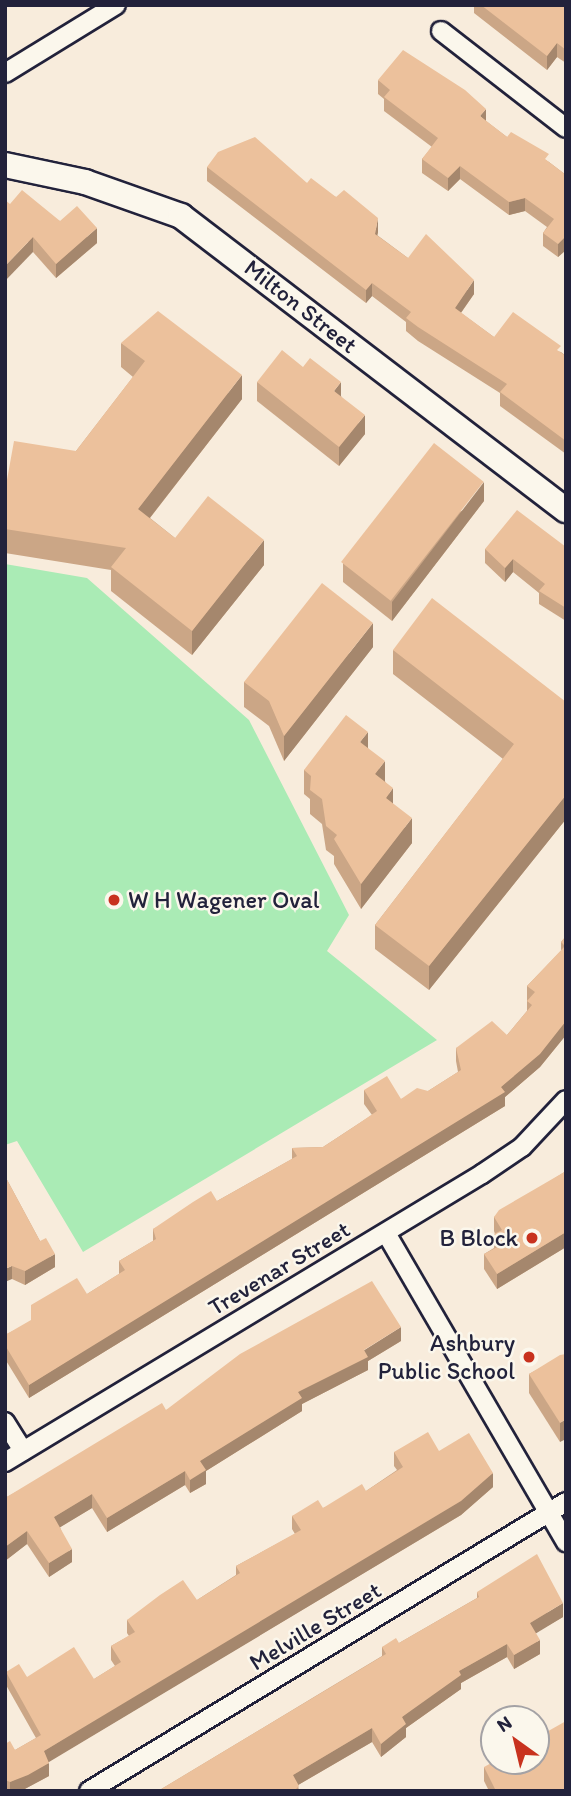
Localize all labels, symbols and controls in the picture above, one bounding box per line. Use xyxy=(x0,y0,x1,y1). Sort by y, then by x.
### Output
street label: Milton Street xyxy=(239,253,363,359)
place label: W H Wagener Oval xyxy=(128,886,319,914)
marker: W H Wagener Oval xyxy=(106,892,122,908)
street label: Trevenar Street xyxy=(203,1215,355,1321)
place label: B Block xyxy=(439,1224,518,1252)
marker: B Block xyxy=(524,1230,540,1246)
place label: Ashbury Public School xyxy=(378,1329,515,1385)
marker: Ashbury Public School xyxy=(521,1349,537,1365)
street label: Melville Street xyxy=(244,1575,386,1677)
north arrow xyxy=(480,1705,550,1775)
text: N xyxy=(492,1711,516,1737)

